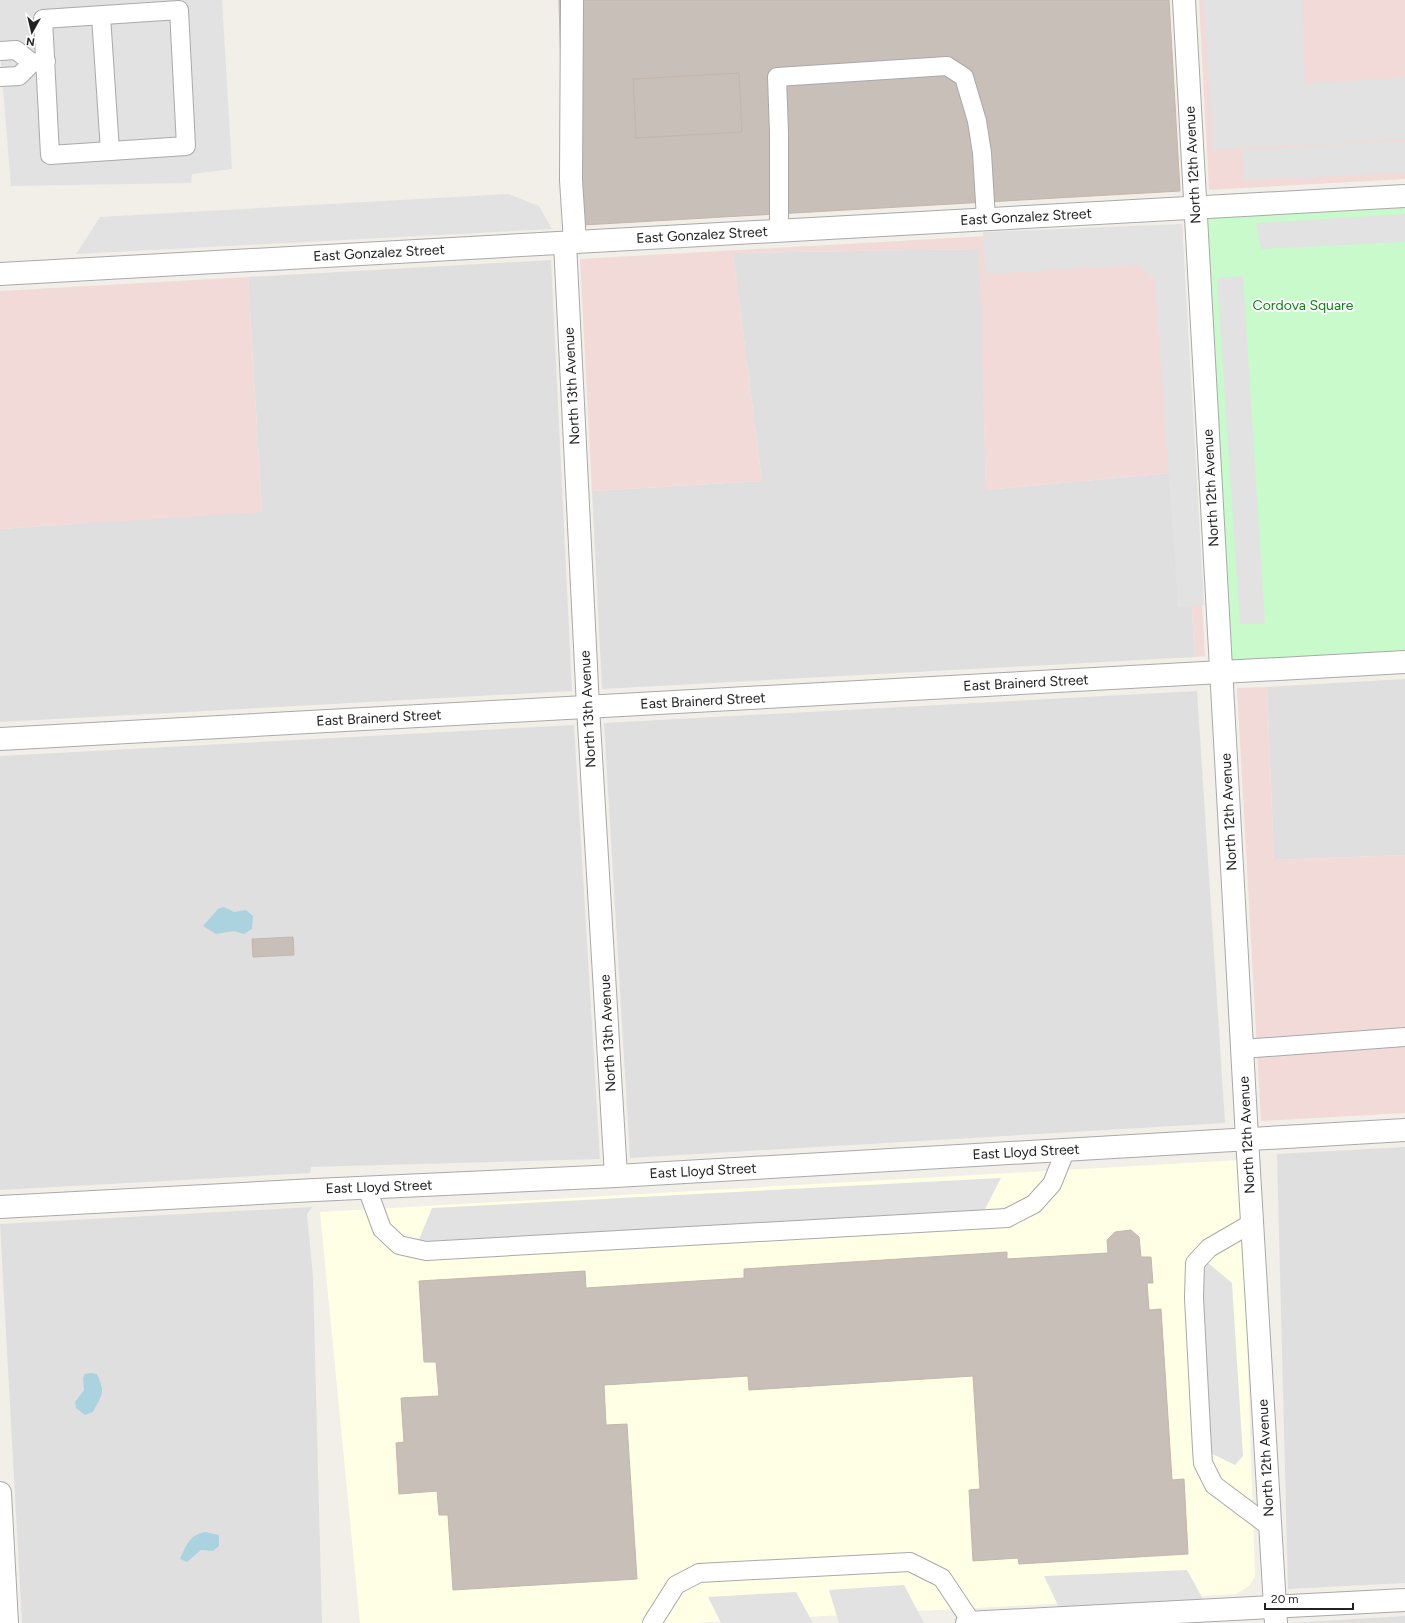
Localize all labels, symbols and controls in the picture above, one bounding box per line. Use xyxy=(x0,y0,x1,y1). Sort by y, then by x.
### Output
north arrow xyxy=(12,12,52,52)
text: N xyxy=(26,34,36,48)
street label: North 12th Avenue xyxy=(1181,105,1205,224)
street label: East Gonzalez Street xyxy=(960,205,1092,229)
street label: East Gonzalez Street xyxy=(636,223,768,247)
street label: East Gonzalez Street xyxy=(313,241,445,265)
park label: Cordova Square xyxy=(1253,297,1354,314)
street label: North 13th Avenue xyxy=(560,327,584,445)
street label: North 12th Avenue xyxy=(1199,428,1223,547)
street label: North 13th Avenue xyxy=(576,650,600,768)
street label: East Brainerd Street xyxy=(963,671,1089,695)
street label: East Brainerd Street xyxy=(640,689,766,713)
street label: East Brainerd Street xyxy=(316,706,442,730)
street label: North 12th Avenue xyxy=(1217,752,1241,871)
street label: North 13th Avenue xyxy=(596,974,620,1092)
street label: North 12th Avenue xyxy=(1235,1075,1259,1194)
street label: East Lloyd Street xyxy=(972,1141,1080,1163)
street label: East Lloyd Street xyxy=(649,1160,757,1182)
street label: East Lloyd Street xyxy=(325,1177,433,1197)
street label: North 12th Avenue xyxy=(1254,1398,1278,1517)
scale bar xyxy=(1265,1585,1353,1611)
text: 20 m xyxy=(1271,1592,1299,1606)

